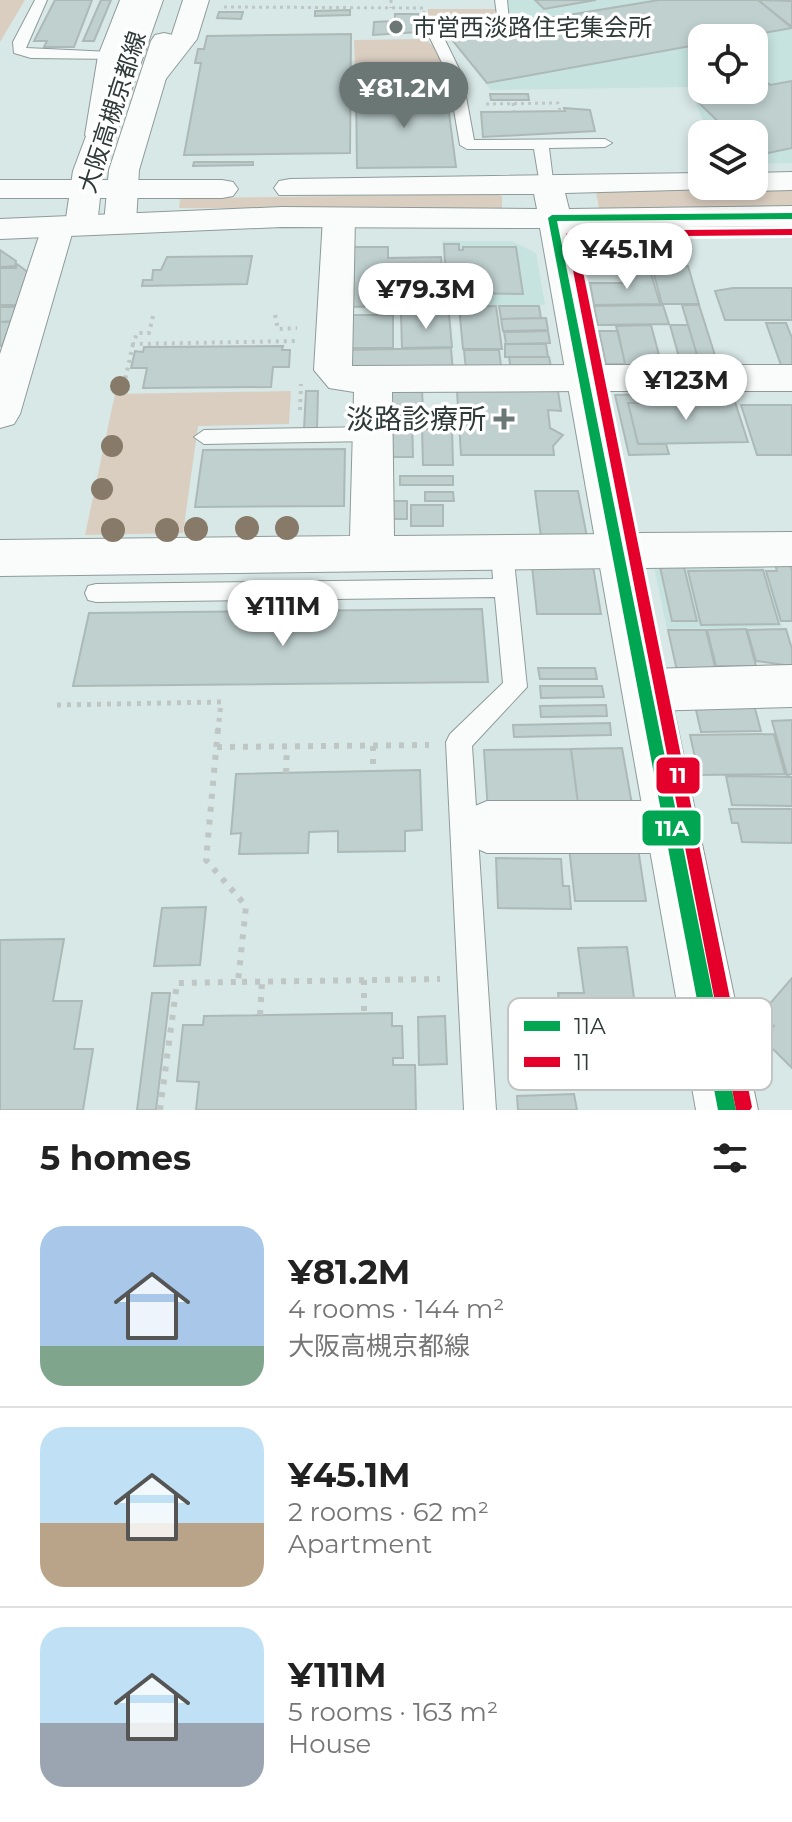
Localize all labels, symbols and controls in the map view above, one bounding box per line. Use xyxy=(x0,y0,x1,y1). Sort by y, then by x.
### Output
place label: 市営西淡路住宅集会所 xyxy=(412,13,652,42)
marker: 市営西淡路住宅集会所 xyxy=(387,18,405,36)
map controls xyxy=(688,24,768,200)
button: locate xyxy=(688,24,768,104)
street label: 大阪高槻京都線 xyxy=(72,28,152,196)
pin: ¥81.2M xyxy=(339,62,469,130)
text: ¥81.2M xyxy=(357,72,451,104)
button: layers xyxy=(688,120,768,200)
pin: ¥45.1M xyxy=(562,223,692,291)
text: ¥45.1M xyxy=(580,233,674,265)
pin: ¥79.3M xyxy=(361,263,491,331)
text: ¥79.3M xyxy=(376,273,476,305)
pin: ¥123M xyxy=(630,354,742,422)
text: ¥123M xyxy=(643,364,729,396)
place label: 淡路診療所 xyxy=(346,402,486,436)
marker: 淡路診療所 xyxy=(493,408,515,430)
pin: ¥111M xyxy=(227,580,339,648)
text: ¥111M xyxy=(245,590,321,622)
line badge: 11 xyxy=(655,756,701,795)
text: 11 xyxy=(669,762,687,789)
line badge: 11A xyxy=(641,809,702,847)
text: 11A xyxy=(655,815,690,842)
legend xyxy=(508,998,772,1090)
text: 11A xyxy=(574,1013,606,1040)
text: 11 xyxy=(574,1049,590,1076)
icon: filters xyxy=(708,1136,752,1180)
text: 5 homes xyxy=(40,1137,191,1179)
text: ¥81.2M xyxy=(288,1251,410,1293)
icon: home xyxy=(104,1258,200,1354)
text: 4 rooms · 144 m² xyxy=(288,1293,504,1325)
text: 大阪高槻京都線 xyxy=(288,1330,470,1362)
text: ¥45.1M xyxy=(288,1454,411,1496)
icon: home xyxy=(104,1459,200,1555)
text: 2 rooms · 62 m² xyxy=(288,1496,489,1528)
text: Apartment xyxy=(288,1528,432,1560)
text: ¥111M xyxy=(288,1654,387,1696)
icon: home xyxy=(104,1659,200,1755)
text: 5 rooms · 163 m² xyxy=(288,1696,498,1728)
text: House xyxy=(288,1728,371,1760)

